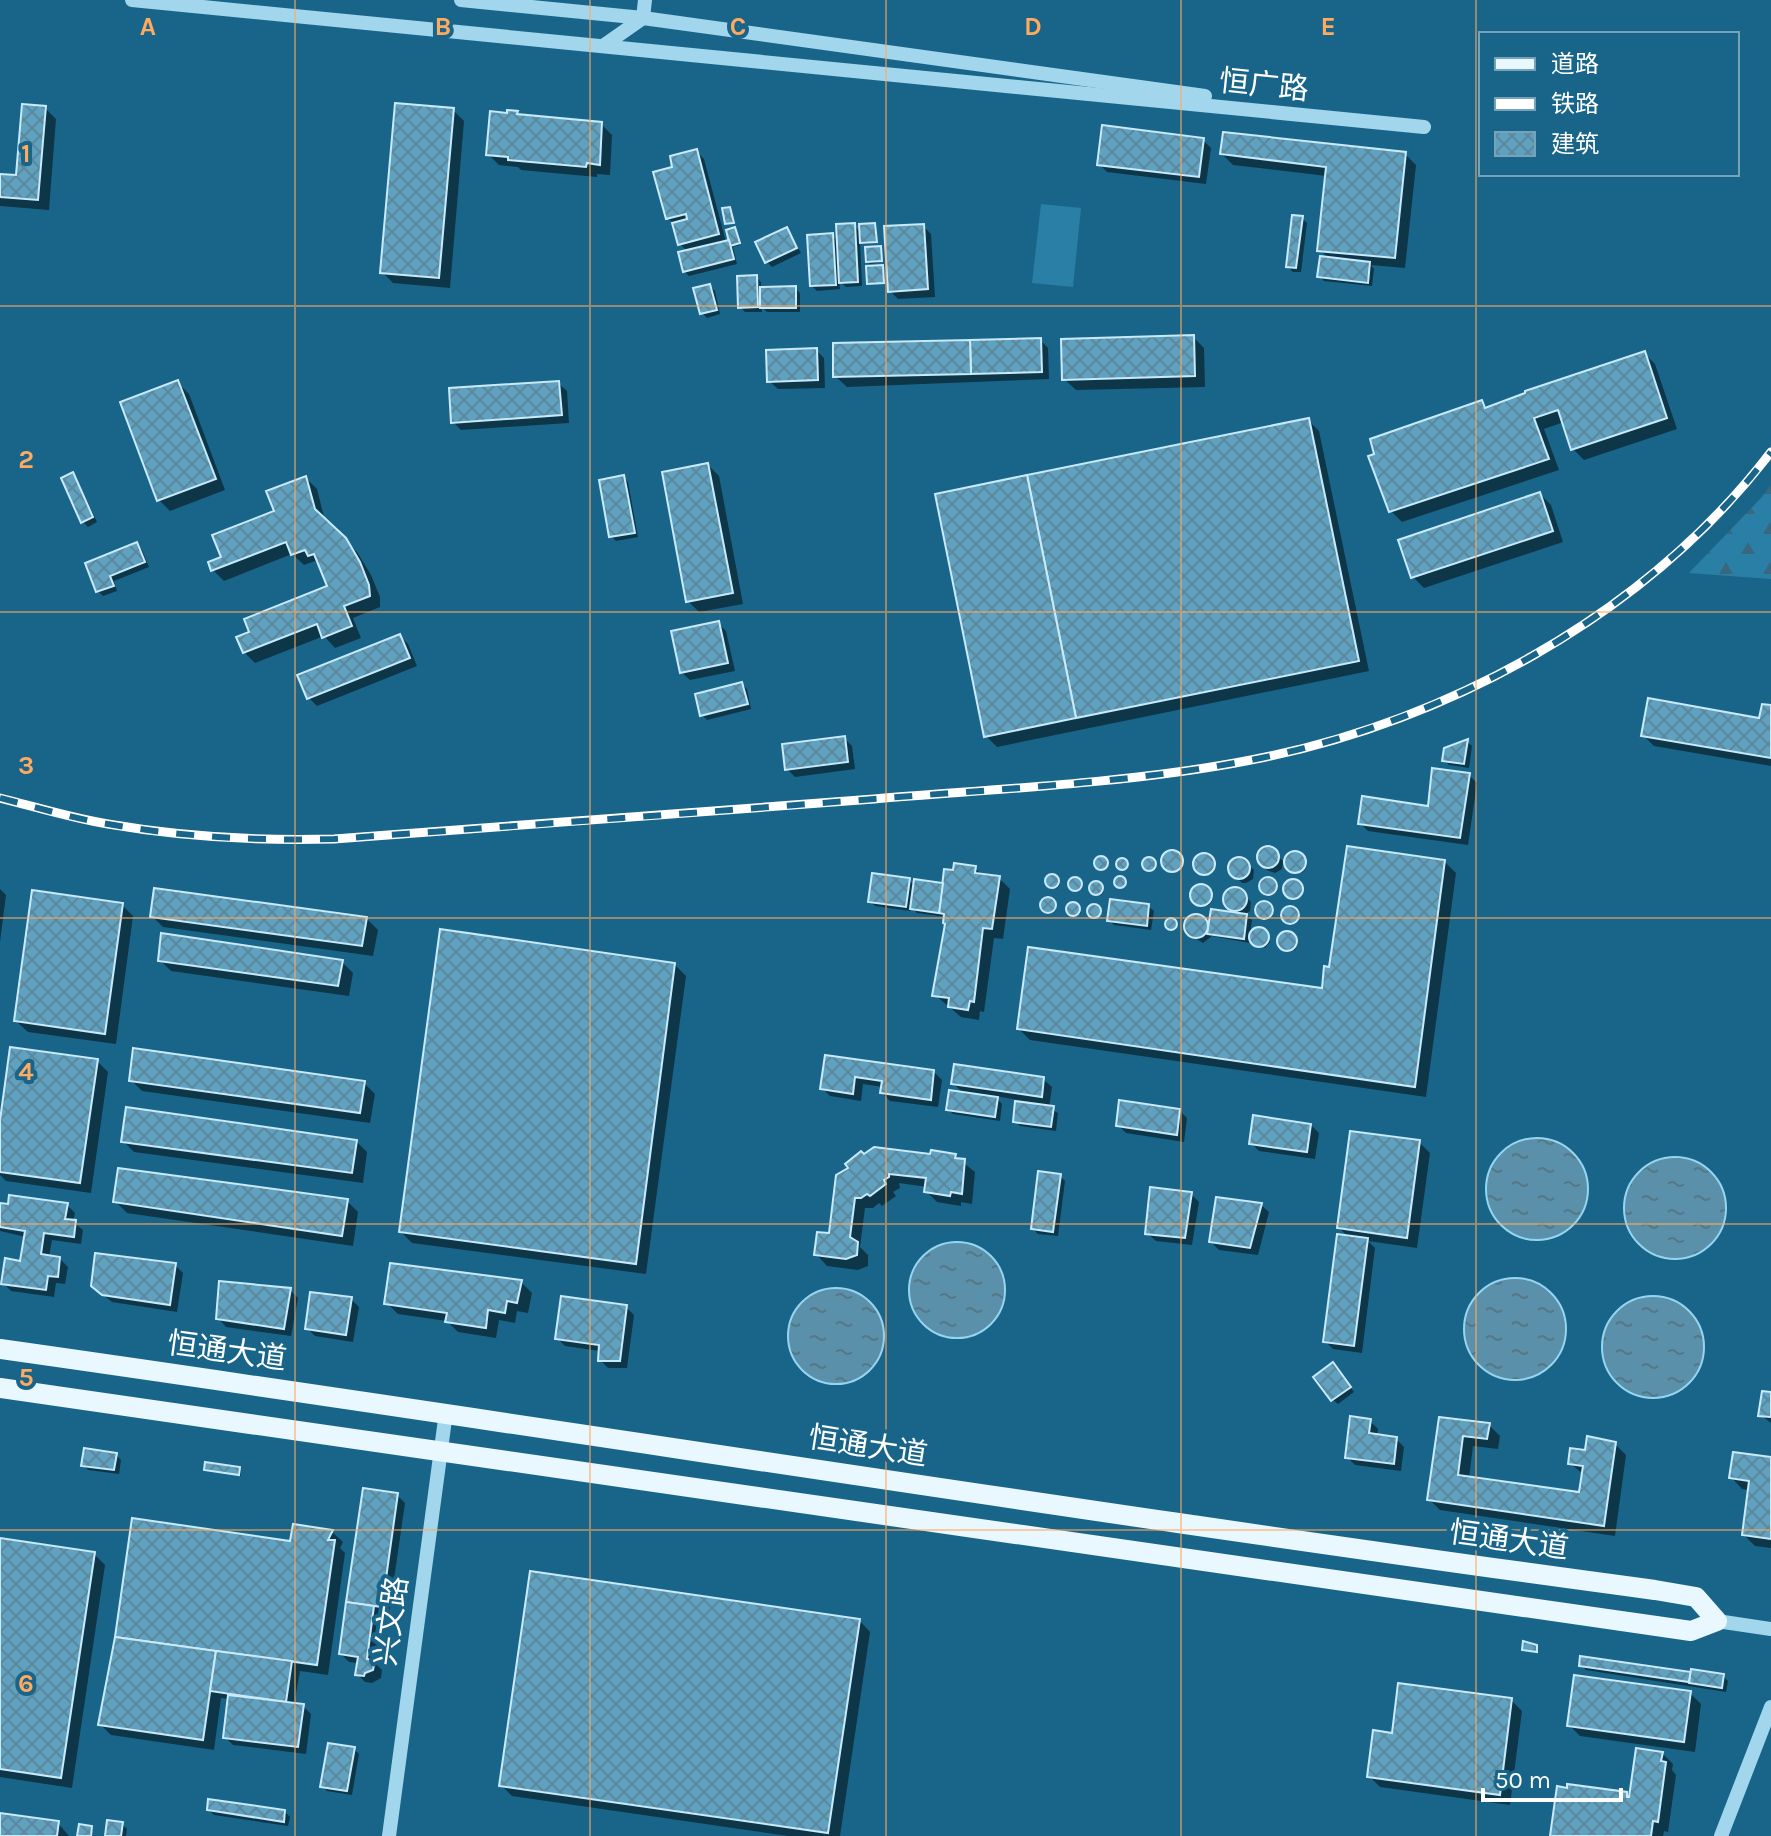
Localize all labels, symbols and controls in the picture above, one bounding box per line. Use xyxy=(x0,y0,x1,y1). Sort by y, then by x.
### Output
text: A xyxy=(140,11,156,42)
text: B xyxy=(435,11,451,42)
text: C xyxy=(730,11,746,42)
text: D xyxy=(1024,11,1042,42)
text: E xyxy=(1320,11,1336,42)
legend xyxy=(1479,32,1739,176)
text: 道路 xyxy=(1551,50,1599,78)
street label: 恒广路 xyxy=(1217,62,1311,108)
text: 铁路 xyxy=(1551,90,1599,118)
text: 建筑 xyxy=(1551,130,1599,158)
text: 1 xyxy=(21,138,31,169)
text: 2 xyxy=(18,444,34,475)
text: 3 xyxy=(18,750,34,781)
text: 4 xyxy=(18,1056,34,1087)
street label: 恒通大道 xyxy=(165,1325,289,1377)
text: 5 xyxy=(18,1362,34,1393)
street label: 恒通大道 xyxy=(806,1419,930,1473)
street label: 恒通大道 xyxy=(1447,1514,1571,1566)
street label: 兴文路 xyxy=(367,1574,415,1668)
text: 6 xyxy=(18,1668,34,1699)
scale bar xyxy=(1483,1752,1621,1802)
text: 50 m xyxy=(1495,1766,1551,1794)

